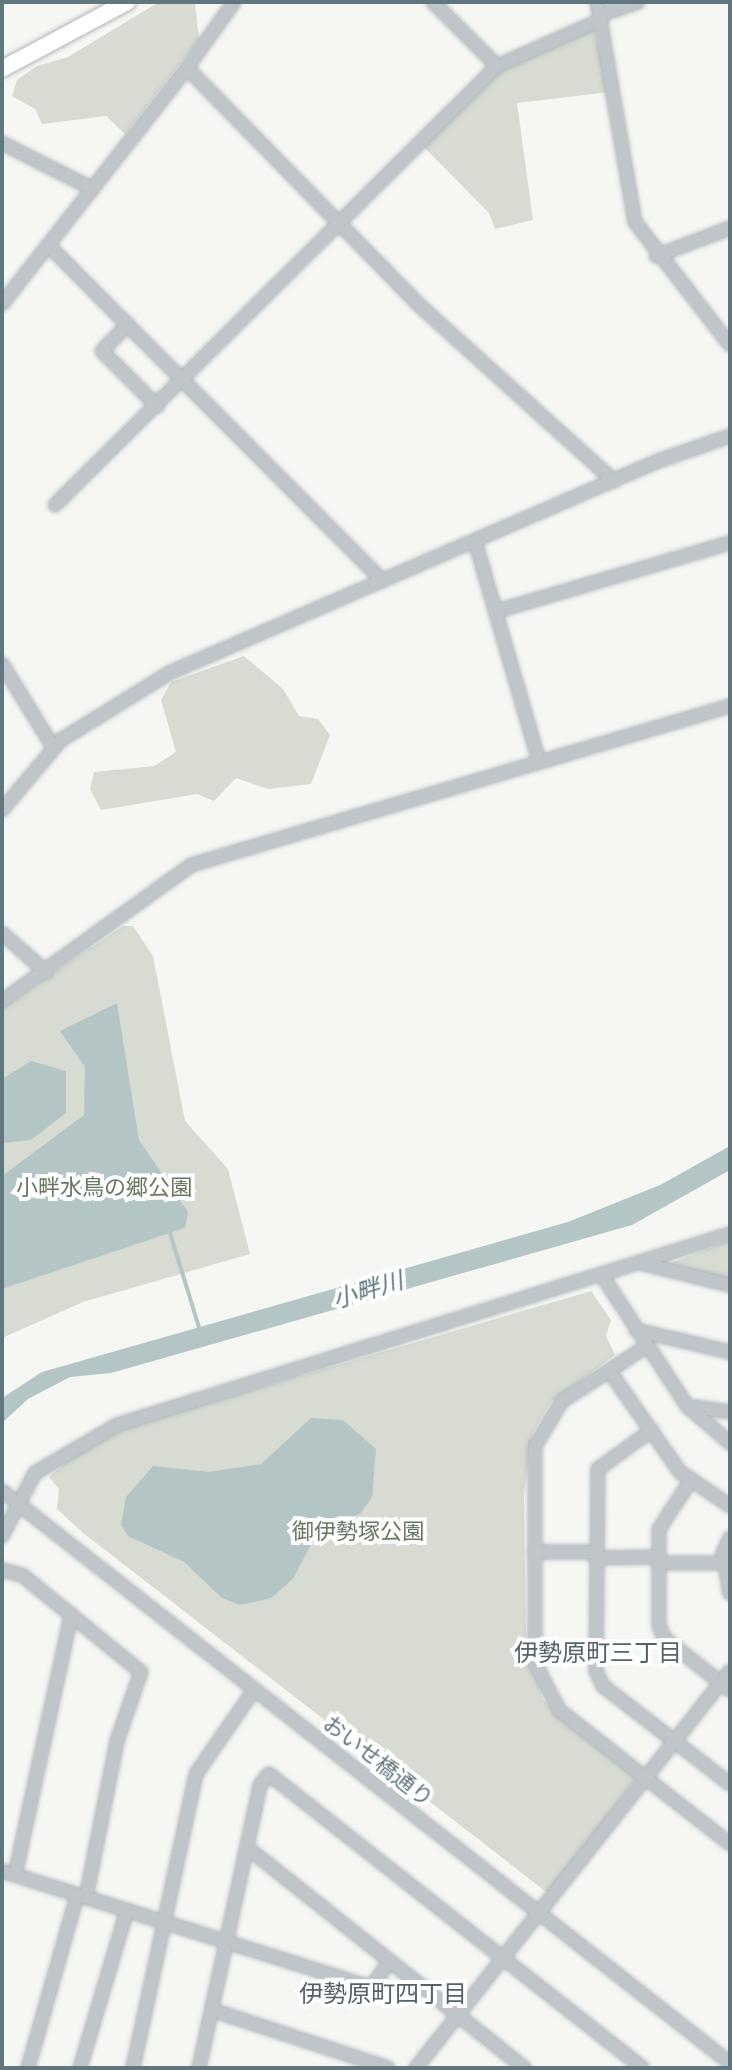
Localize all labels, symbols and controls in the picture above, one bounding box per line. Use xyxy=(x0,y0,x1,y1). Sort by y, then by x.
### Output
park label: 小畔水鳥の郷公園 xyxy=(16,1175,192,1201)
water label: 小畔川 xyxy=(329,1267,407,1315)
park label: 御伊勢塚公園 xyxy=(292,1519,424,1545)
district label: 伊勢原町三丁目 xyxy=(514,1640,682,1668)
street label: おいせ橋通り xyxy=(318,1710,438,1812)
district label: 伊勢原町四丁目 xyxy=(299,1981,467,2009)

